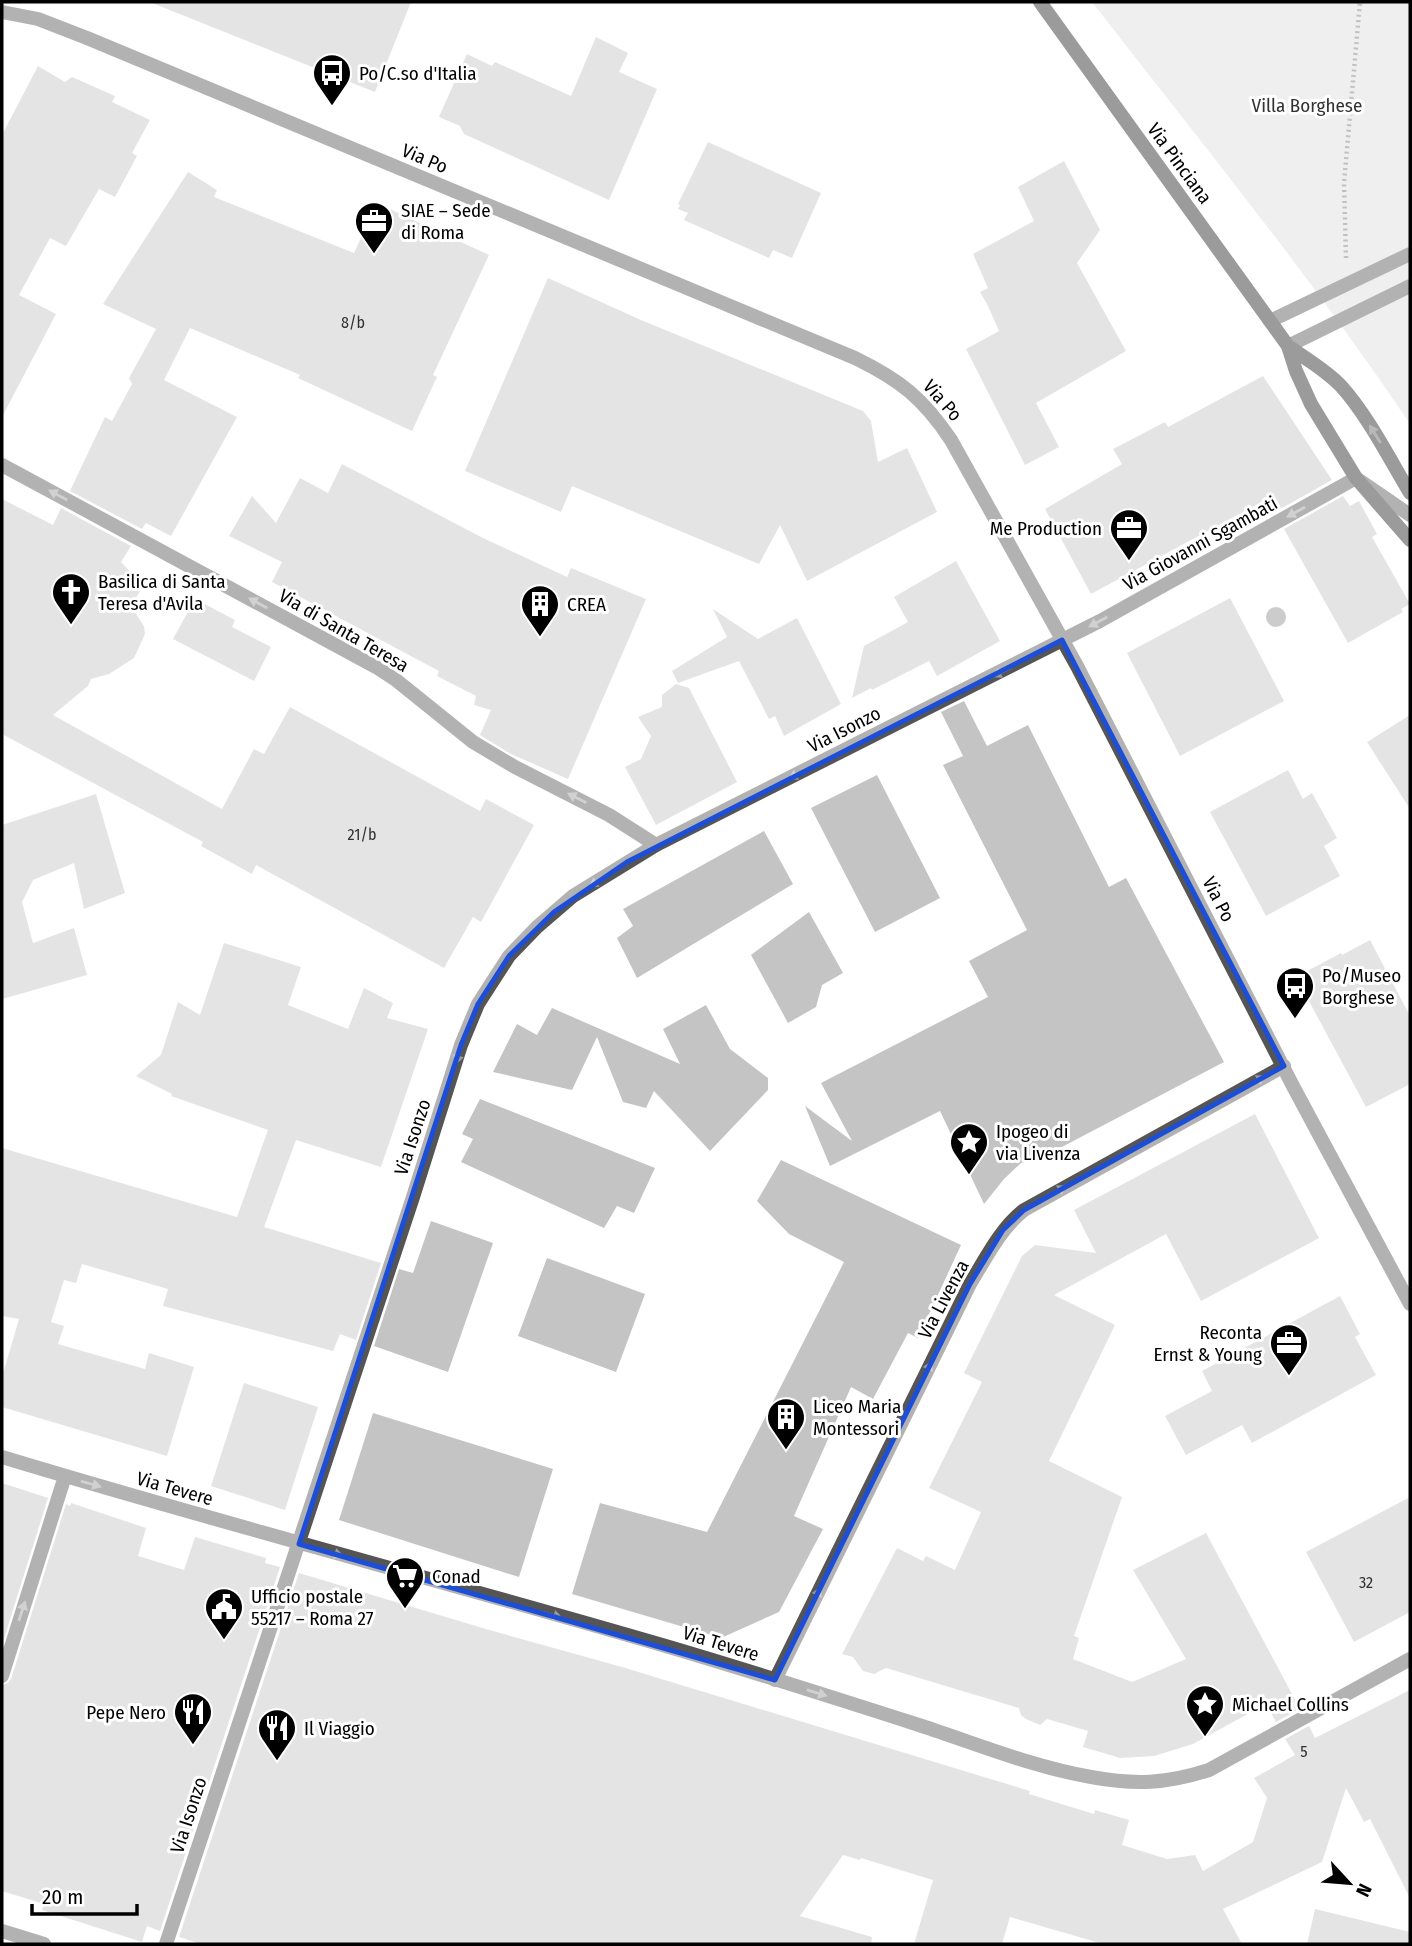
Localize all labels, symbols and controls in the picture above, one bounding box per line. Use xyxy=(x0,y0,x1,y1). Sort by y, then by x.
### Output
bus stop icon: Po/C.so d'Italia xyxy=(311,52,353,107)
place label: Po/C.so d'Italia xyxy=(359,62,477,85)
park label: Villa Borghese xyxy=(1252,94,1362,117)
street label: Via Pinciana xyxy=(1143,118,1217,208)
street label: Via Po xyxy=(398,139,451,178)
place label: SIAE – Sede di Roma xyxy=(401,199,491,244)
office icon: SIAE – Sede di Roma xyxy=(353,200,395,255)
house number: 8/b xyxy=(341,313,365,332)
street label: Via Po xyxy=(918,375,967,426)
one-way arrow xyxy=(1368,425,1381,444)
one-way arrow xyxy=(48,490,68,501)
street label: Via Giovanni Sgambati xyxy=(1119,491,1281,595)
one-way arrow xyxy=(1286,505,1306,517)
office icon: Me Production xyxy=(1108,507,1150,562)
place label: Me Production xyxy=(990,517,1102,540)
place label: Basilica di Santa Teresa d'Avila xyxy=(98,570,226,615)
church icon: Basilica di Santa Teresa d'Avila xyxy=(50,571,92,626)
building icon: CREA xyxy=(519,583,561,638)
street label: Via di Santa Teresa xyxy=(275,584,413,677)
place label: CREA xyxy=(567,593,606,616)
one-way arrow xyxy=(249,597,268,609)
one-way arrow xyxy=(1087,615,1107,627)
one-way arrow xyxy=(992,666,1012,677)
street label: Via Isonzo xyxy=(804,701,885,758)
one-way arrow xyxy=(788,768,808,779)
one-way arrow xyxy=(567,792,587,803)
house number: 21/b xyxy=(348,825,376,844)
street label: Via Po xyxy=(1198,873,1240,926)
one-way arrow xyxy=(588,874,607,887)
place label: Po/Museo Borghese xyxy=(1322,964,1401,1009)
bus stop icon: Po/Museo Borghese xyxy=(1274,965,1316,1020)
one-way arrow xyxy=(453,1044,463,1065)
one-way arrow xyxy=(1247,1075,1266,1087)
street label: Via Isonzo xyxy=(389,1096,436,1178)
place label: Ipogeo di via Livenza xyxy=(996,1120,1081,1165)
place icon: Ipogeo di via Livenza xyxy=(948,1121,990,1176)
one-way arrow xyxy=(1048,1185,1067,1197)
street label: Via Livenza xyxy=(913,1256,974,1343)
place label: Reconta Ernst & Young xyxy=(1154,1321,1262,1366)
office icon: Reconta Ernst & Young xyxy=(1268,1322,1310,1377)
one-way arrow xyxy=(922,1361,933,1381)
place label: Liceo Maria Montessori xyxy=(813,1395,901,1440)
building icon: Liceo Maria Montessori xyxy=(765,1396,807,1451)
street label: Via Tevere xyxy=(134,1467,216,1510)
one-way arrow xyxy=(80,1479,101,1489)
one-way arrow xyxy=(322,1548,344,1559)
supermarket icon: Conad xyxy=(384,1555,426,1610)
place label: Conad xyxy=(432,1565,481,1588)
house number: 32 xyxy=(1359,1573,1373,1592)
place label: Ufficio postale 55217 – Roma 27 xyxy=(251,1585,374,1630)
public building icon: Ufficio postale 55217 – Roma 27 xyxy=(203,1586,245,1641)
one-way arrow xyxy=(810,1587,821,1607)
one-way arrow xyxy=(18,1600,28,1621)
one-way arrow xyxy=(542,1610,563,1620)
street label: Via Tevere xyxy=(680,1621,762,1666)
place icon: Michael Collins xyxy=(1184,1683,1226,1738)
one-way arrow xyxy=(807,1688,828,1698)
restaurant icon: Pepe Nero xyxy=(172,1691,214,1746)
place label: Michael Collins xyxy=(1232,1693,1349,1716)
place label: Pepe Nero xyxy=(86,1701,166,1724)
restaurant icon: Il Viaggio xyxy=(256,1707,298,1762)
place label: Il Viaggio xyxy=(304,1717,375,1740)
house number: 5 xyxy=(1300,1742,1308,1761)
street label: Via Isonzo xyxy=(165,1774,212,1856)
north arrow xyxy=(1314,1848,1384,1918)
scale bar xyxy=(32,1872,136,1916)
text: N xyxy=(1351,1880,1377,1900)
text: 20 m xyxy=(42,1884,83,1910)

